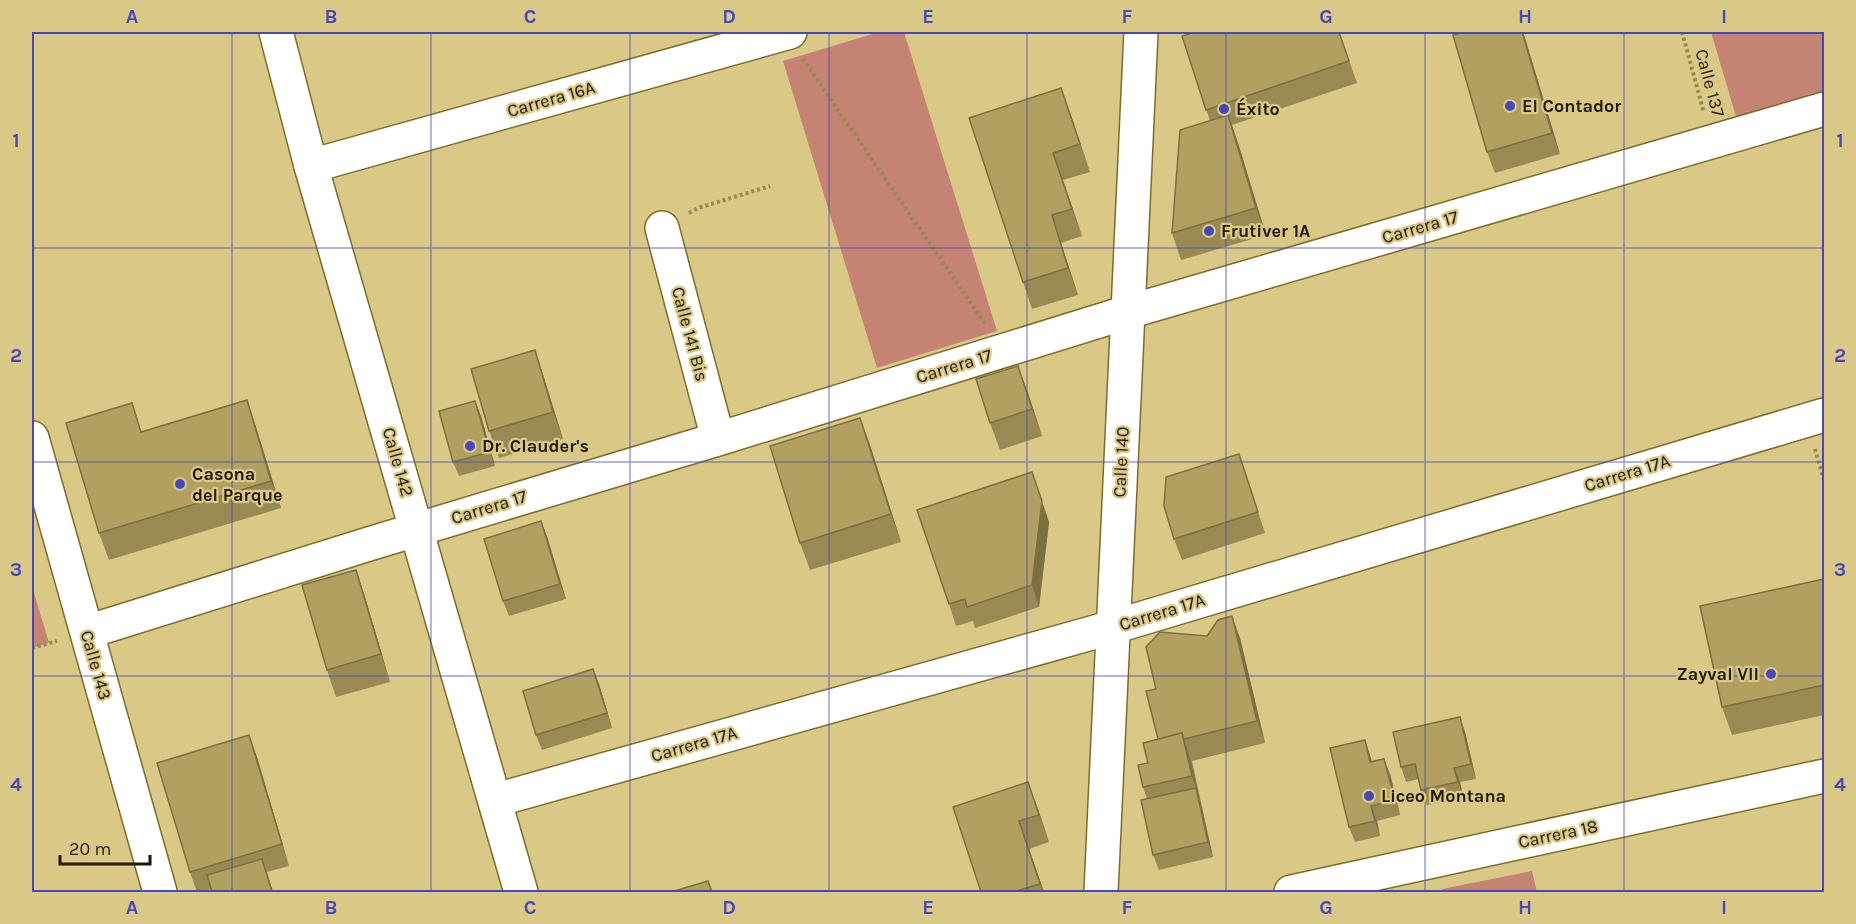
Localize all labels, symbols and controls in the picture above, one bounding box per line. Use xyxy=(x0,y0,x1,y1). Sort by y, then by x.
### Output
text: A xyxy=(126,5,139,28)
text: B xyxy=(325,5,337,28)
text: C xyxy=(524,5,536,28)
text: D xyxy=(722,5,736,28)
text: E xyxy=(922,5,934,28)
text: F xyxy=(1122,5,1133,28)
text: G xyxy=(1319,5,1333,28)
text: H xyxy=(1518,5,1532,28)
text: I xyxy=(1721,5,1727,28)
street label: Calle 137 xyxy=(1690,47,1730,120)
street label: Carrera 16A xyxy=(504,76,598,122)
place label: El Contador xyxy=(1522,95,1621,117)
place label: Éxito xyxy=(1236,97,1280,120)
marker: El Contador xyxy=(1503,99,1517,113)
marker: Éxito xyxy=(1217,102,1231,116)
text: 1 xyxy=(12,129,20,152)
text: 1 xyxy=(1836,129,1844,152)
street label: Carrera 17 xyxy=(1379,205,1461,248)
place label: Frutiver 1A xyxy=(1221,220,1310,242)
marker: Frutiver 1A xyxy=(1202,224,1216,238)
street label: Calle 141 Bis xyxy=(667,284,713,384)
text: 2 xyxy=(10,344,22,367)
street label: Carrera 17 xyxy=(913,344,995,388)
text: 2 xyxy=(1834,344,1846,367)
street label: Calle 142 xyxy=(378,425,418,499)
street label: Calle 140 xyxy=(1108,426,1134,498)
place label: Dr. Clauder's xyxy=(482,435,589,457)
marker: Dr. Clauder's xyxy=(463,439,477,453)
street label: Carrera 17A xyxy=(1581,450,1673,496)
place label: Casona del Parque xyxy=(192,463,282,506)
marker: Casona del Parque xyxy=(173,477,187,491)
street label: Carrera 17 xyxy=(448,485,530,529)
text: 3 xyxy=(10,558,22,581)
text: 3 xyxy=(1834,558,1846,581)
street label: Carrera 17A xyxy=(1116,589,1208,635)
street label: Calle 143 xyxy=(76,628,116,702)
place label: Zayval VII xyxy=(1676,663,1759,685)
marker: Zayval VII xyxy=(1764,667,1778,681)
street label: Carrera 17A xyxy=(648,721,740,767)
text: 4 xyxy=(10,773,22,796)
text: 4 xyxy=(1834,773,1846,796)
place label: Liceo Montana xyxy=(1381,785,1506,807)
marker: Liceo Montana xyxy=(1362,789,1376,803)
street label: Carrera 18 xyxy=(1516,815,1600,853)
scale bar xyxy=(60,828,150,866)
text: 20 m xyxy=(69,838,111,860)
text: A xyxy=(126,896,139,919)
text: B xyxy=(325,896,337,919)
text: C xyxy=(524,896,536,919)
text: D xyxy=(722,896,736,919)
text: E xyxy=(922,896,934,919)
text: F xyxy=(1122,896,1133,919)
text: G xyxy=(1319,896,1333,919)
text: H xyxy=(1518,896,1532,919)
text: I xyxy=(1721,896,1727,919)

